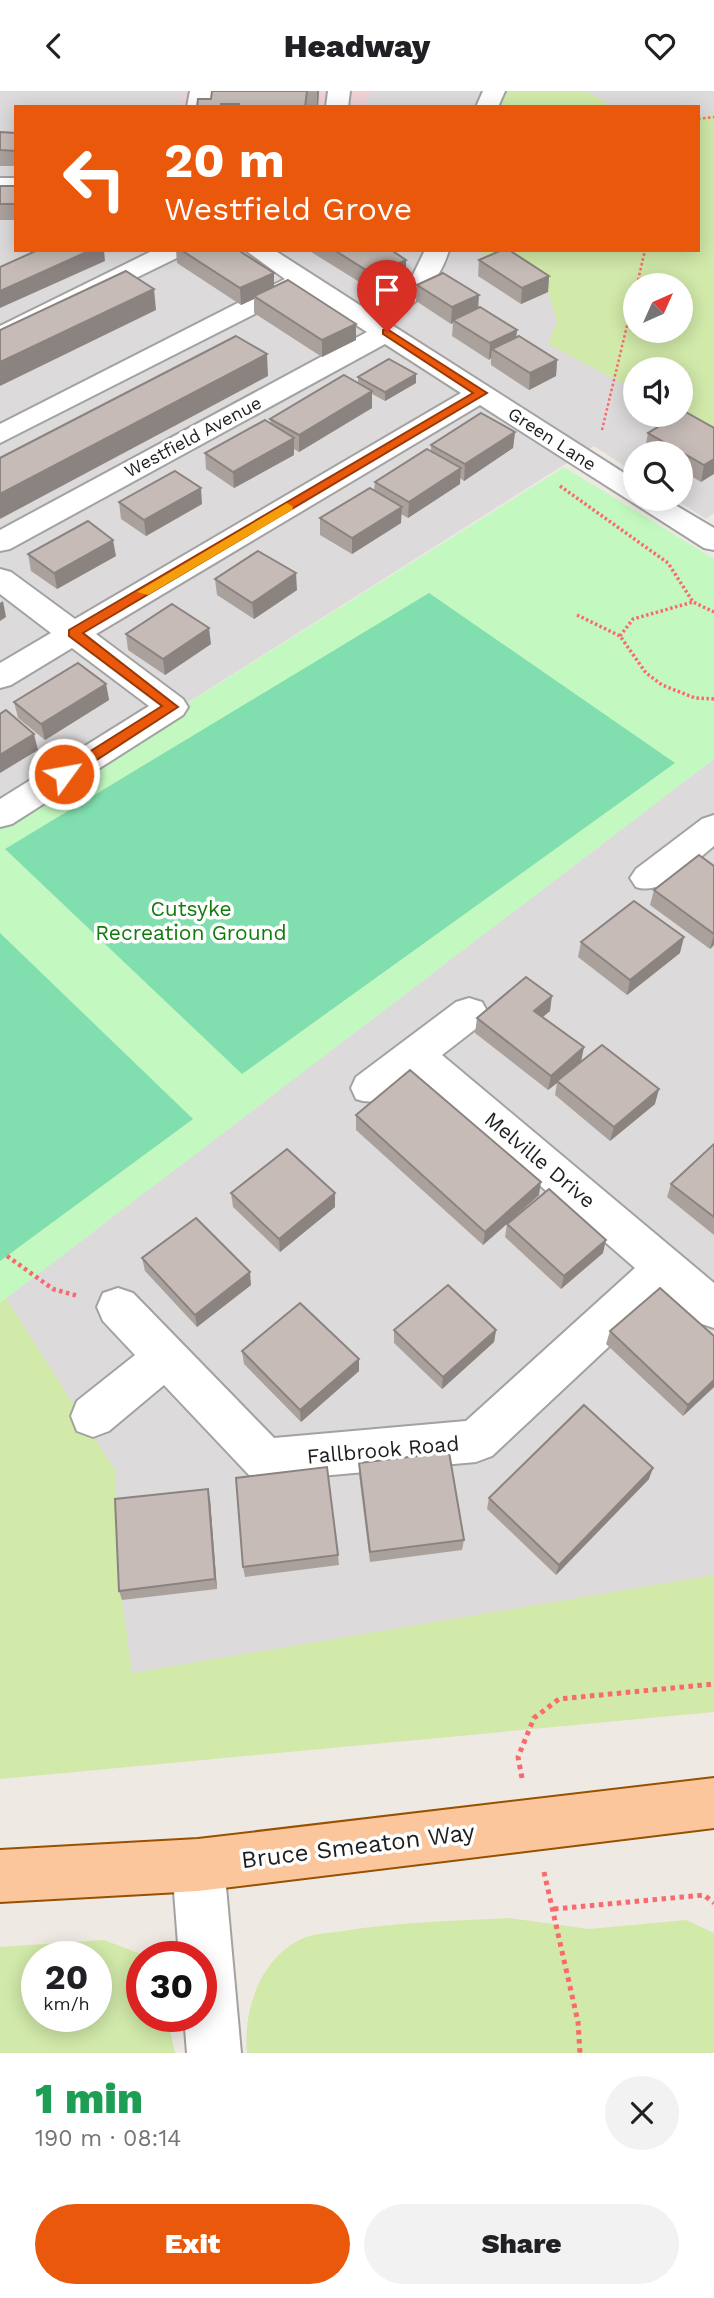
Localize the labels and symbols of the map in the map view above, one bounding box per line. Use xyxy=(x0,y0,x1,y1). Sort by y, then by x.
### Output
pin xyxy=(357,260,417,332)
north arrow xyxy=(623,273,693,343)
street label: Westfield Avenue xyxy=(121,392,265,481)
street label: Green Lane xyxy=(504,402,600,475)
position arrow xyxy=(27,737,101,811)
park label: Cutsyke Recreation Ground xyxy=(95,896,287,945)
street label: Melville Drive xyxy=(480,1106,601,1213)
street label: Fallbrook Road xyxy=(306,1430,460,1469)
street label: Bruce Smeaton Way xyxy=(240,1818,477,1874)
speed limit sign: 30 xyxy=(126,1941,217,2032)

